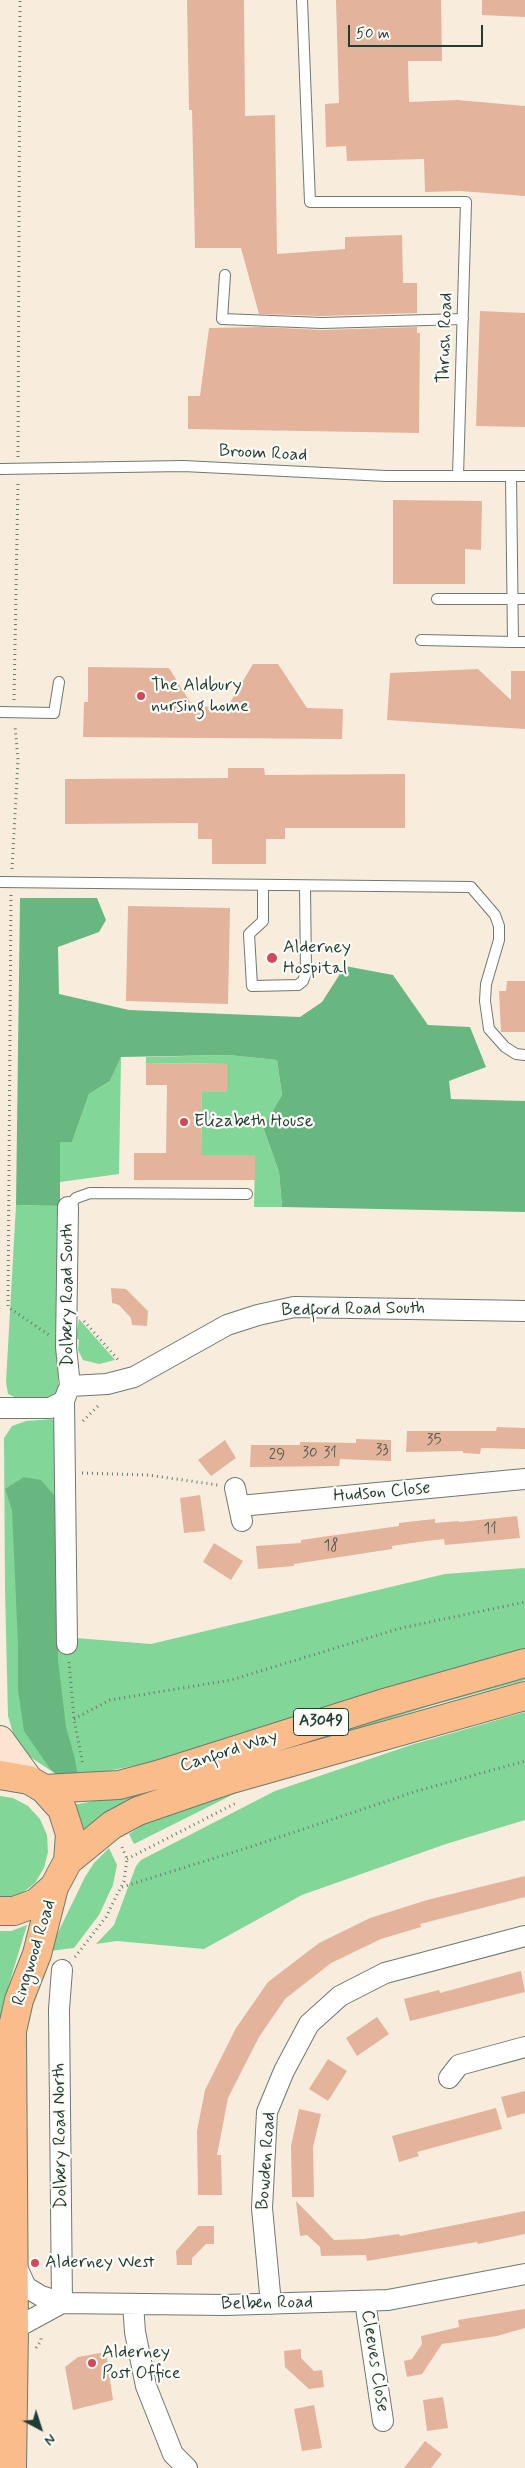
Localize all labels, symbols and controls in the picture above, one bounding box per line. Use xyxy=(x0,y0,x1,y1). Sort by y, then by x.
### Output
scale bar xyxy=(350,15,485,47)
text: 50 m xyxy=(356,24,390,44)
street label: Thrush Road xyxy=(434,292,458,384)
street label: Broom Road xyxy=(218,441,308,467)
place label: The Aldbury nursing home xyxy=(151,675,249,718)
marker: The Aldbury nursing home xyxy=(135,690,147,702)
place label: Alderney Hospital xyxy=(283,937,351,980)
marker: Alderney Hospital xyxy=(265,951,279,965)
place label: Elizabeth House xyxy=(194,1111,313,1133)
marker: Elizabeth House xyxy=(178,1116,190,1128)
street label: Dolbery Road South xyxy=(57,1223,79,1367)
street label: Bedford Road South xyxy=(281,1298,425,1322)
house number: 35 xyxy=(427,1432,441,1450)
house number: 33 xyxy=(375,1442,389,1460)
house number: 30 xyxy=(302,1445,318,1463)
house number: 31 xyxy=(323,1445,337,1463)
house number: 29 xyxy=(269,1447,285,1465)
street label: Hudson Close xyxy=(333,1478,431,1508)
house number: 11 xyxy=(483,1521,497,1539)
house number: 18 xyxy=(324,1538,338,1556)
road number: A3049 xyxy=(294,1708,348,1735)
street label: Canford Way xyxy=(177,1726,281,1778)
street label: Ringwood Road xyxy=(9,1897,61,2009)
street label: Dolbery Road North xyxy=(49,2063,73,2209)
street label: Bowden Road xyxy=(253,2111,281,2211)
place label: Alderney West xyxy=(45,2252,155,2274)
marker: Alderney West xyxy=(29,2257,41,2269)
street label: Belben Road xyxy=(221,2292,313,2316)
street label: Cleeves Close xyxy=(355,2308,393,2414)
place label: Alderney Post Office xyxy=(102,2342,181,2384)
marker: Alderney Post Office xyxy=(86,2357,98,2369)
north arrow xyxy=(15,2403,65,2453)
text: N xyxy=(40,2430,59,2449)

